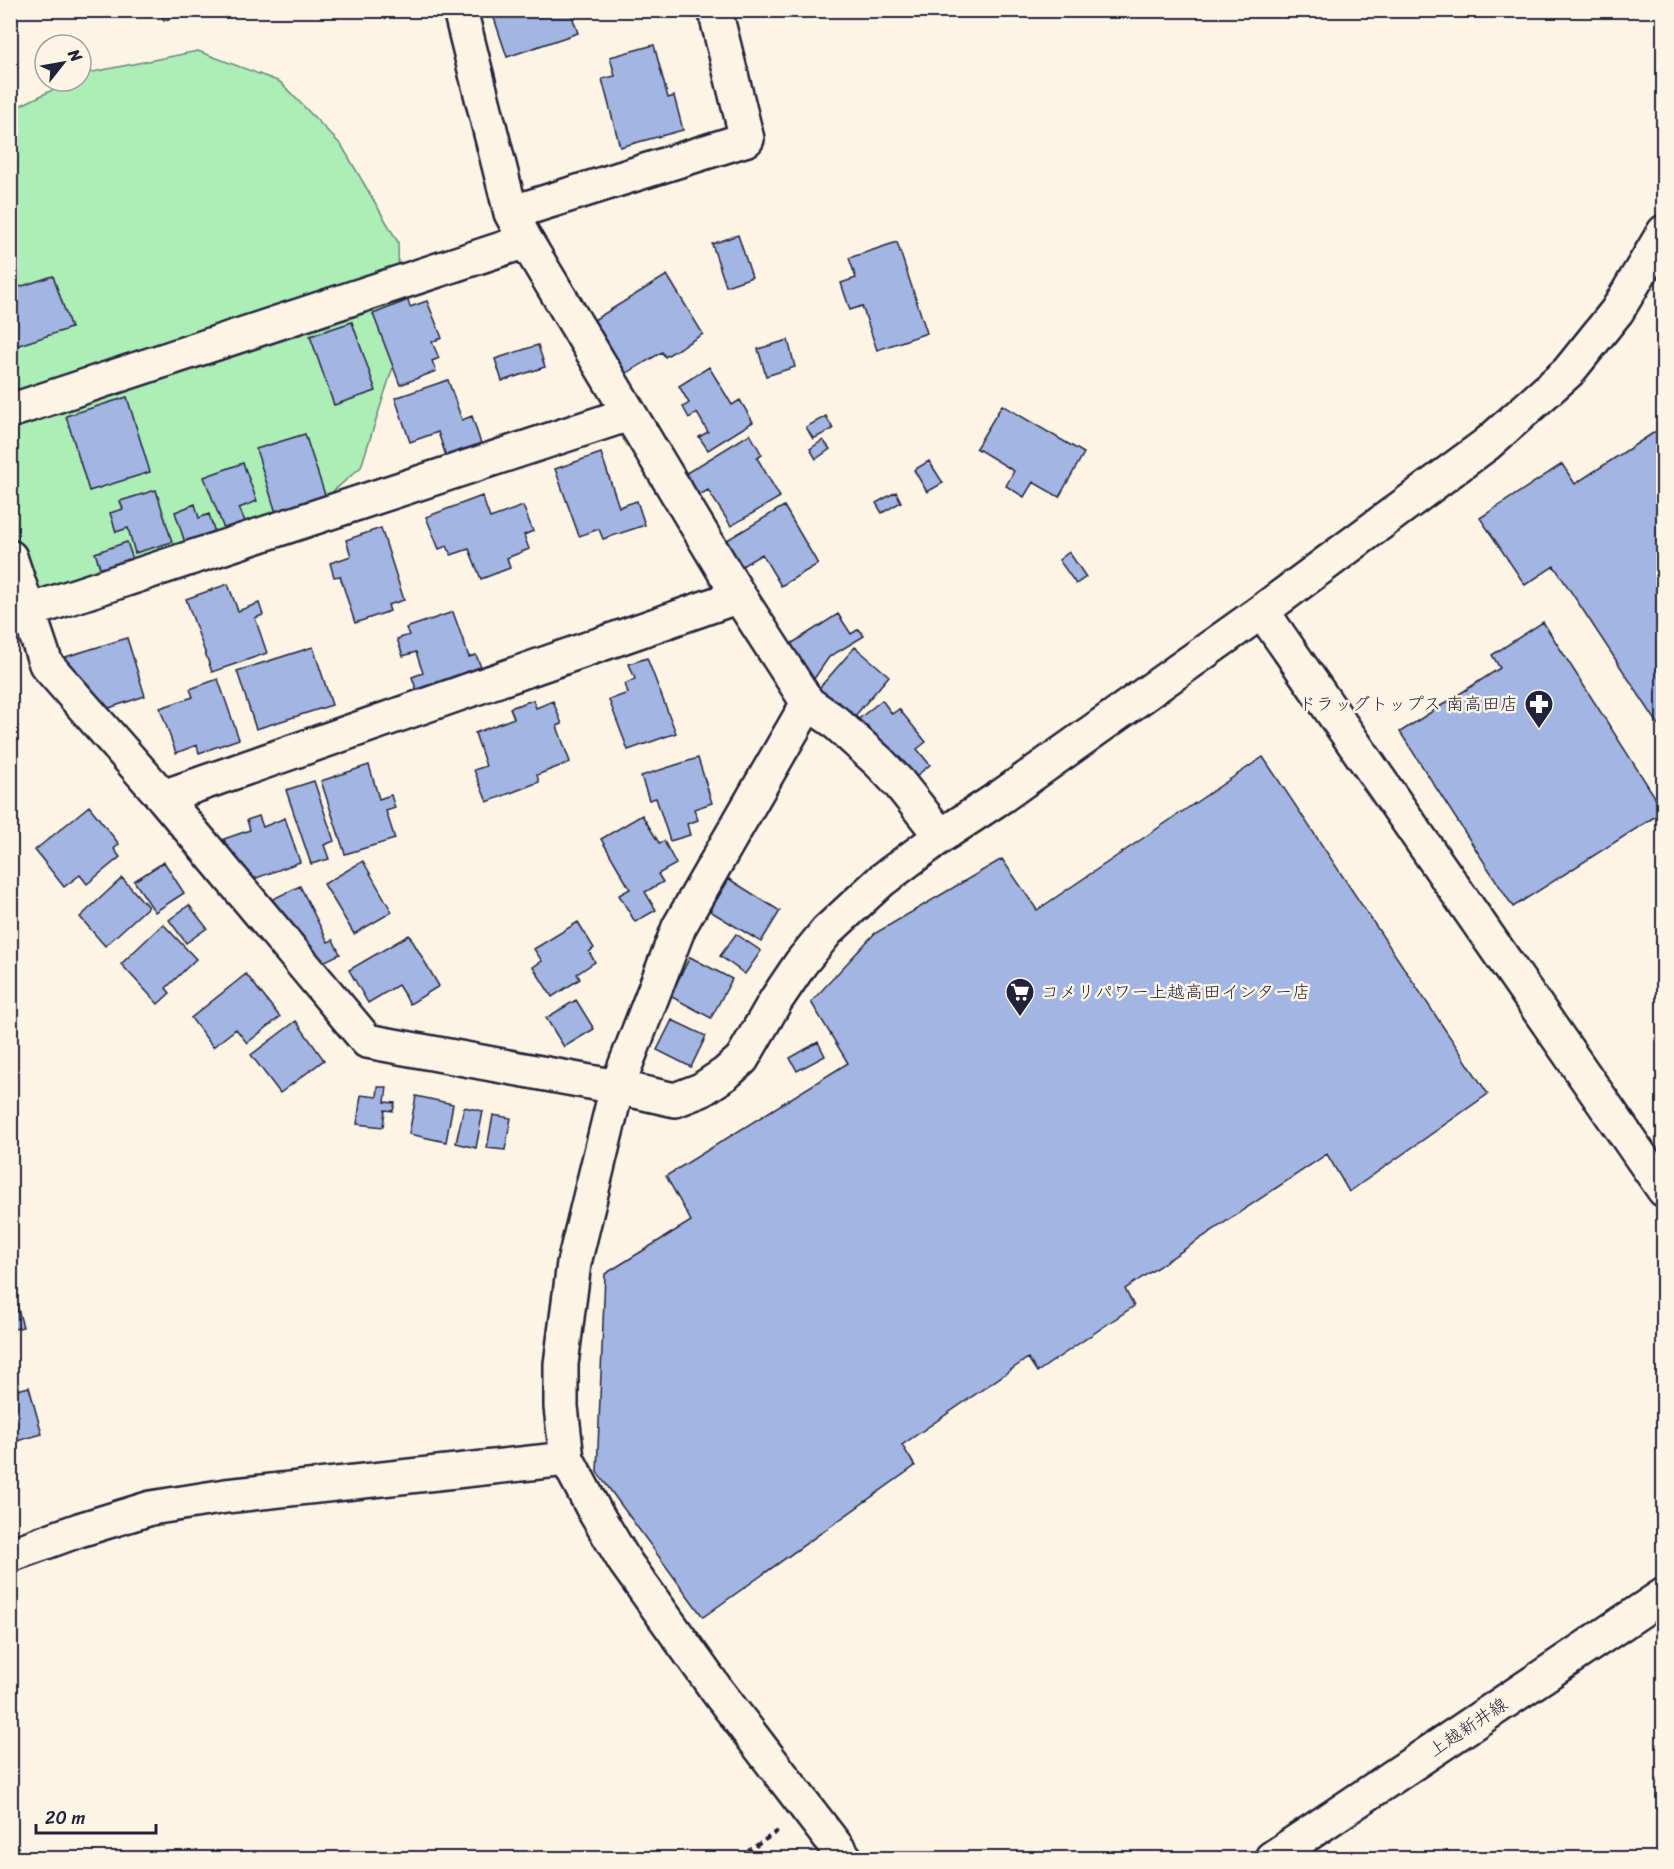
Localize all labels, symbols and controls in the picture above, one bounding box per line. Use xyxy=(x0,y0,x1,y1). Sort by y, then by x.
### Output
north arrow xyxy=(33,33,93,93)
text: N xyxy=(60,42,91,69)
place label: ドラッグトップス 南高田店 xyxy=(1298,688,1518,720)
pharmacy icon: ドラッグトップス 南高田店 xyxy=(1523,688,1555,730)
supermarket icon: コメリパワー上越高田インター店 xyxy=(1004,976,1036,1018)
place label: コメリパワー上越高田インター店 xyxy=(1041,976,1310,1008)
street label: 上越新井線 xyxy=(1422,1689,1514,1765)
scale bar xyxy=(36,1797,156,1835)
text: 20 m xyxy=(45,1802,85,1834)

